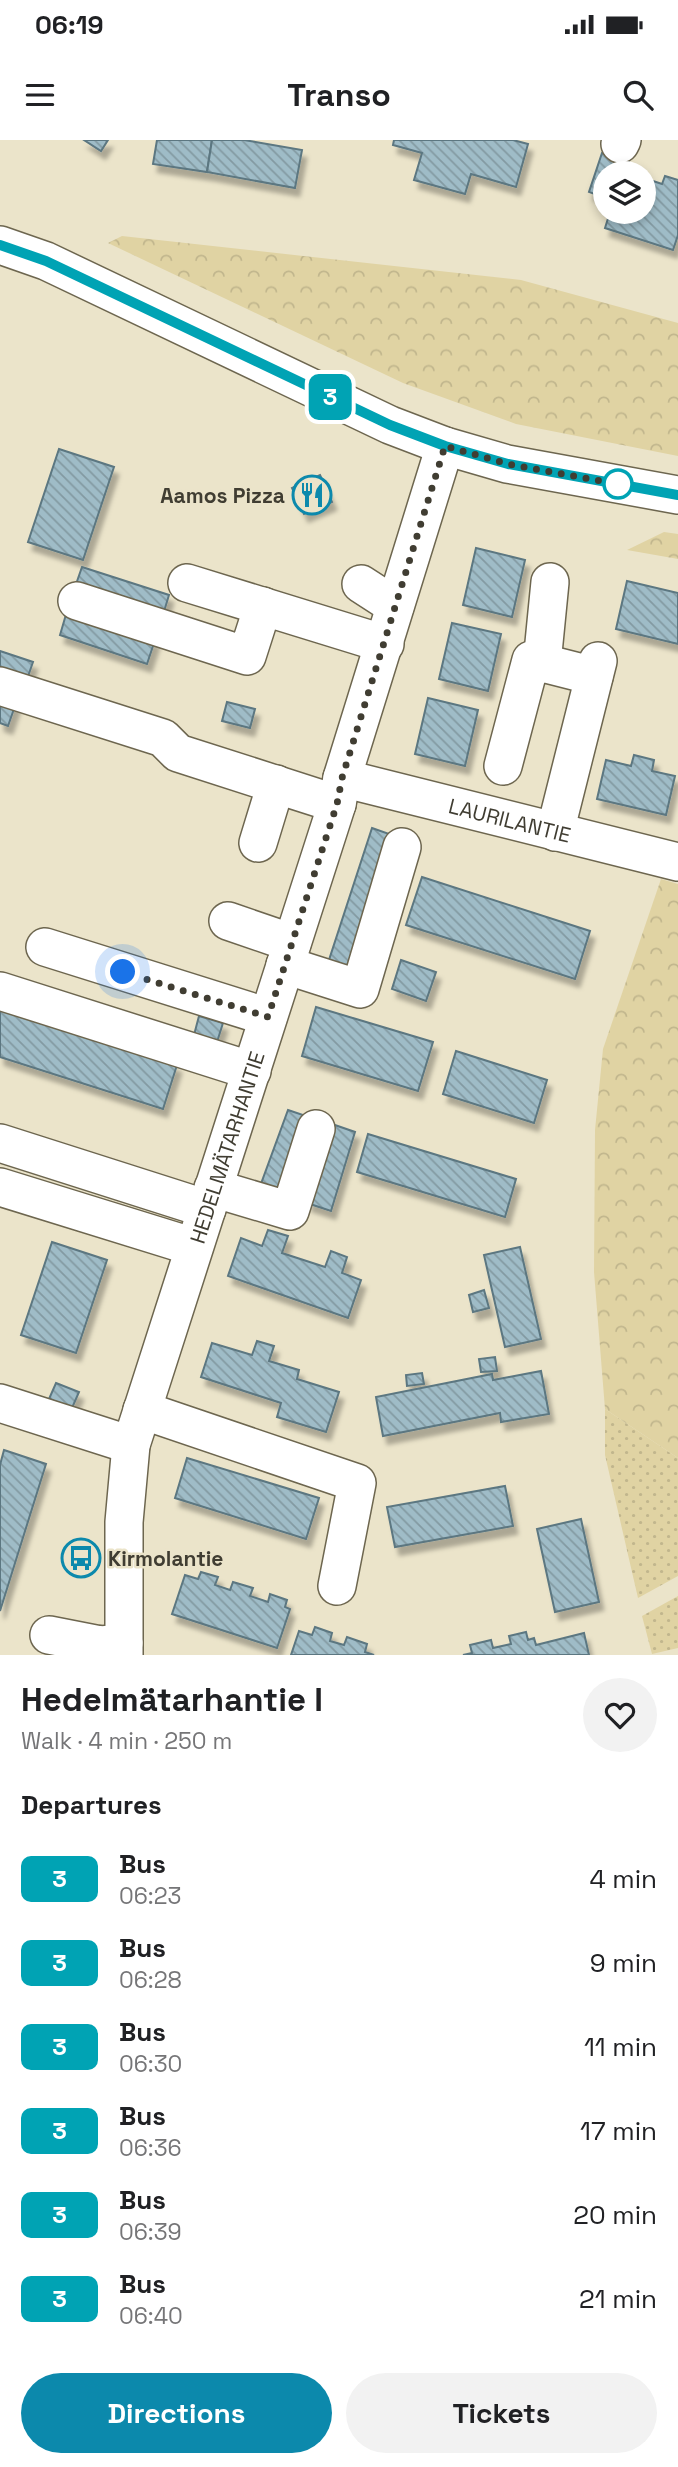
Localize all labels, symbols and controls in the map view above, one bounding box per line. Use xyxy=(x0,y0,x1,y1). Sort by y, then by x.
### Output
text: 06:19 xyxy=(35,8,103,42)
text: Transo xyxy=(287,75,391,115)
icon: menu xyxy=(21,76,59,114)
icon: search xyxy=(619,76,657,114)
map controls xyxy=(593,161,656,224)
button: layers xyxy=(593,161,656,224)
line badge: 3 xyxy=(307,374,353,420)
text: 3 xyxy=(323,381,337,412)
unlabelled marker xyxy=(603,469,633,499)
restaurant icon: Aamos Pizza xyxy=(291,474,333,516)
place label: Aamos Pizza xyxy=(160,482,285,509)
street label: LAURILANTIE xyxy=(446,792,574,848)
your location xyxy=(105,954,140,989)
street label: HEDELMÄTARHANTIE xyxy=(183,1048,270,1247)
bus stop icon: Kirmolantie xyxy=(60,1537,102,1579)
place label: Kirmolantie xyxy=(108,1545,223,1572)
button: heart xyxy=(583,1678,657,1752)
text: Hedelmätarhantie I xyxy=(21,1679,323,1721)
text: Walk · 4 min · 250 m xyxy=(21,1726,232,1756)
text: Departures xyxy=(21,1788,162,1822)
text: Bus xyxy=(119,1847,166,1881)
text: 4 min xyxy=(589,1862,657,1896)
text: 3 xyxy=(52,1863,67,1894)
text: 06:23 xyxy=(119,1881,181,1911)
text: Bus xyxy=(119,1931,166,1965)
text: 9 min xyxy=(590,1946,657,1980)
text: 3 xyxy=(52,1947,67,1978)
text: 06:28 xyxy=(119,1965,182,1995)
text: Bus xyxy=(119,2015,166,2049)
text: 11 min xyxy=(584,2030,657,2064)
text: 3 xyxy=(52,2031,67,2062)
text: 06:30 xyxy=(119,2049,182,2079)
text: Bus xyxy=(119,2099,166,2133)
text: 17 min xyxy=(580,2114,657,2148)
text: 3 xyxy=(52,2115,67,2146)
text: 06:36 xyxy=(119,2133,182,2163)
text: Bus xyxy=(119,2183,166,2217)
text: 20 min xyxy=(573,2198,657,2232)
text: 3 xyxy=(52,2199,67,2230)
text: 06:39 xyxy=(119,2217,182,2247)
text: Bus xyxy=(119,2267,166,2301)
text: 21 min xyxy=(579,2282,657,2316)
text: 3 xyxy=(52,2283,67,2314)
text: 06:40 xyxy=(119,2301,183,2331)
button: Directions xyxy=(21,2373,332,2453)
button: Tickets xyxy=(346,2373,657,2453)

